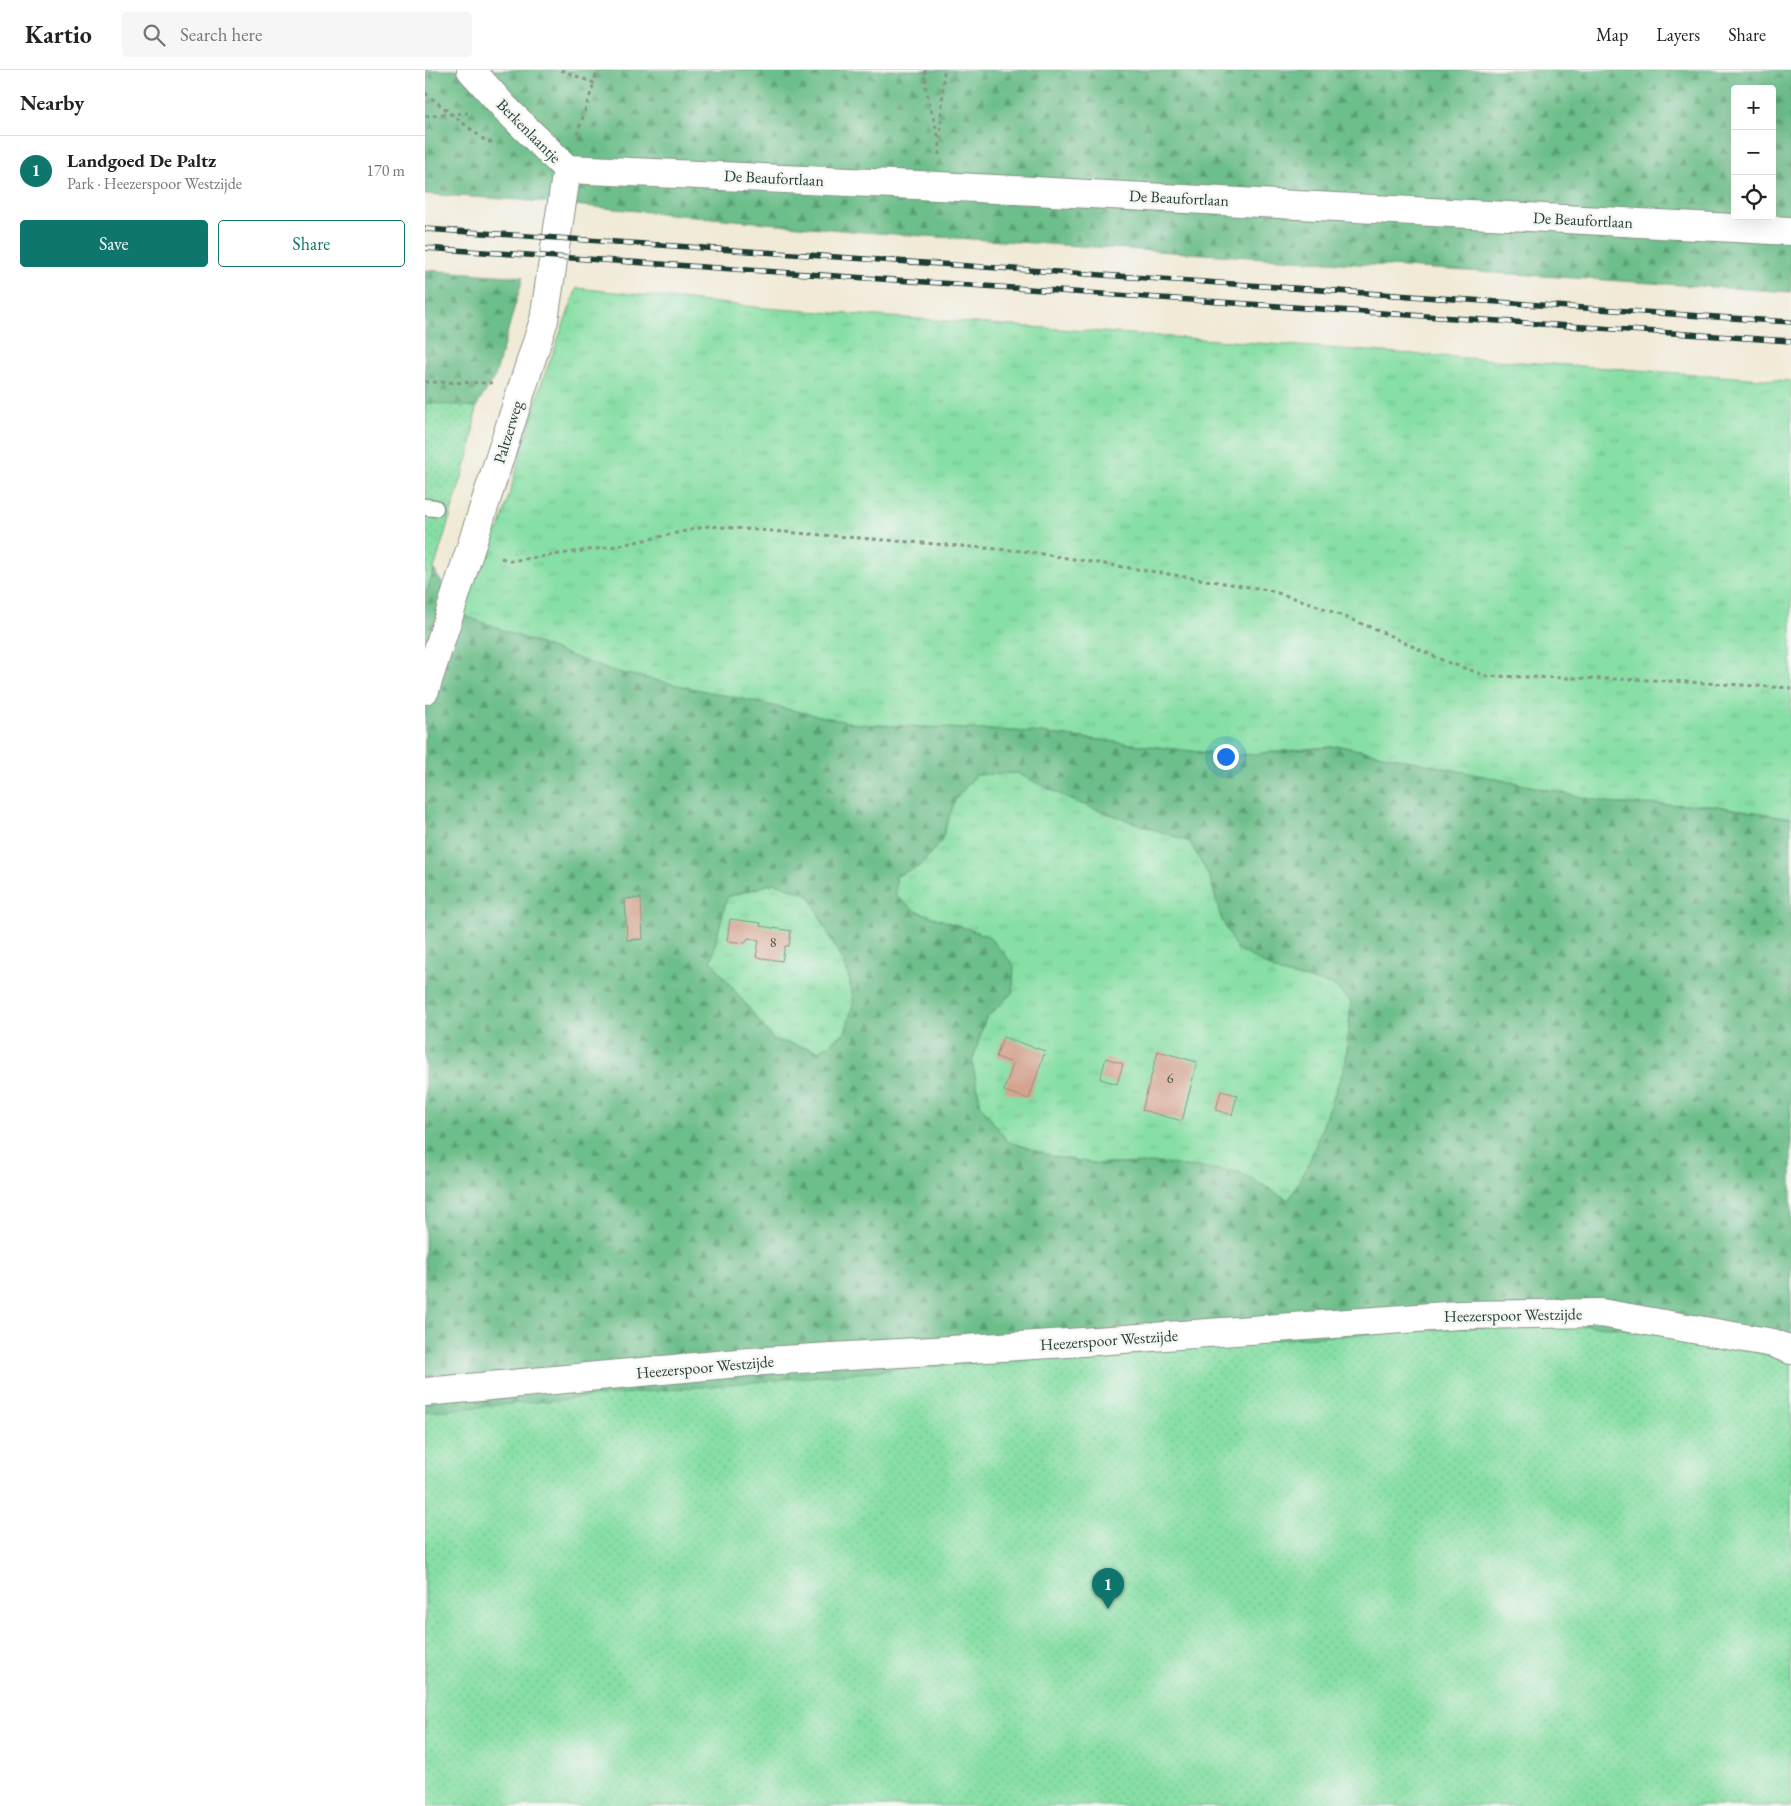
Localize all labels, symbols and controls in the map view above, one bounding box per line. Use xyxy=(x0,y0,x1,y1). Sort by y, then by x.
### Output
search box xyxy=(122,12,472,57)
text: Kartio xyxy=(25,19,92,50)
icon: search xyxy=(140,21,168,49)
text: Search here xyxy=(180,22,262,47)
text: Map xyxy=(1596,23,1628,46)
text: Layers xyxy=(1656,23,1700,46)
text: Share xyxy=(1728,23,1766,46)
map controls xyxy=(1731,85,1776,220)
button: + xyxy=(1731,85,1776,130)
text: Nearby xyxy=(20,89,84,116)
street label: Berkenlaantje xyxy=(492,94,566,168)
button: − xyxy=(1731,130,1776,175)
text: Landgoed De Paltz xyxy=(67,148,216,173)
text: 1 xyxy=(32,160,40,181)
text: 170 m xyxy=(366,160,405,181)
street label: De Beaufortlaan xyxy=(724,165,825,191)
text: Park · Heezerspoor Westzijde xyxy=(67,173,242,194)
button: locate xyxy=(1731,175,1776,220)
street label: De Beaufortlaan xyxy=(1129,185,1230,211)
street label: De Beaufortlaan xyxy=(1533,207,1634,233)
button: Save xyxy=(20,220,208,267)
button: Share xyxy=(218,220,405,267)
street label: Paltzerweg xyxy=(489,397,528,466)
your location xyxy=(1213,744,1239,770)
house number: 8 xyxy=(770,933,777,951)
house number: 6 xyxy=(1167,1069,1174,1087)
street label: Heezerspoor Westzijde xyxy=(1444,1303,1582,1327)
street label: Heezerspoor Westzijde xyxy=(1039,1325,1179,1355)
street label: Heezerspoor Westzijde xyxy=(635,1351,775,1383)
pin: 1 xyxy=(1092,1568,1124,1609)

